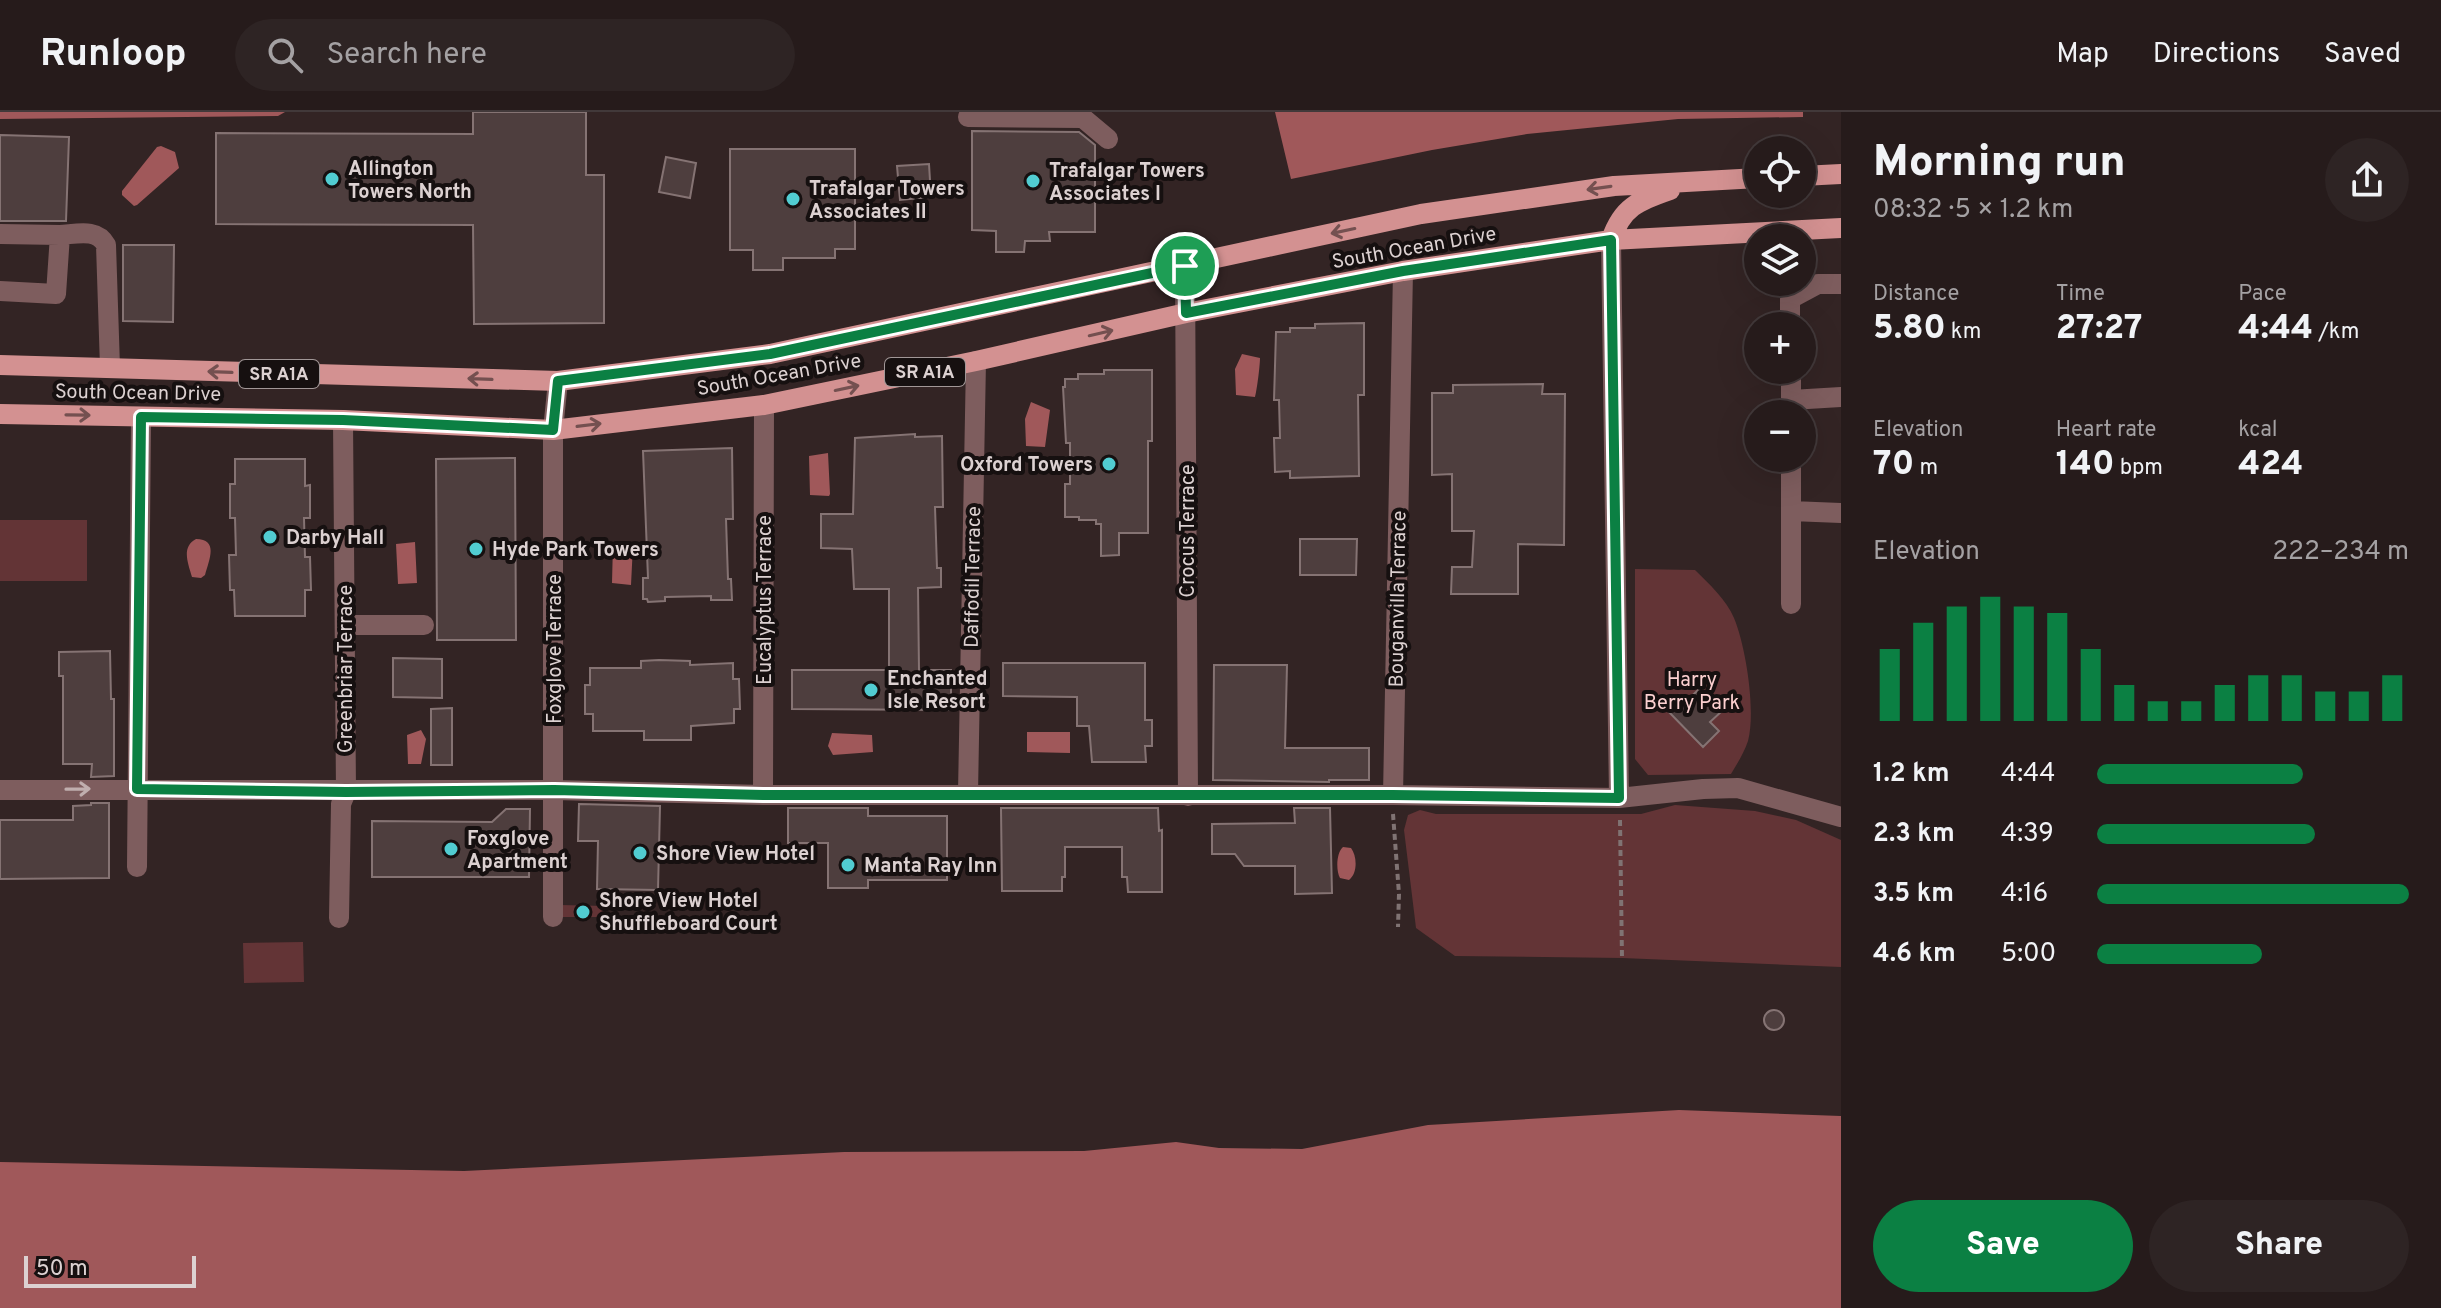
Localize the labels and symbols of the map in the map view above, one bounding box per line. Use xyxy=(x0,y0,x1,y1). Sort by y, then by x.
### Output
place label: Allington Towers North xyxy=(348,157,472,206)
place label: Trafalgar Towers Associates I xyxy=(1049,159,1205,208)
marker: Allington Towers North xyxy=(323,170,341,188)
marker: Trafalgar Towers Associates I xyxy=(1024,172,1042,190)
place label: Trafalgar Towers Associates II xyxy=(809,177,965,226)
one-way arrow xyxy=(1587,181,1612,196)
marker: Trafalgar Towers Associates II xyxy=(784,190,802,208)
street label: South Ocean Drive xyxy=(1330,222,1499,276)
one-way arrow xyxy=(1331,224,1356,239)
pin xyxy=(1151,232,1219,300)
one-way arrow xyxy=(1087,325,1113,340)
street label: South Ocean Drive xyxy=(695,349,864,403)
road number: SR A1A xyxy=(885,358,965,386)
road number: SR A1A xyxy=(239,360,319,388)
one-way arrow xyxy=(207,364,234,379)
one-way arrow xyxy=(467,371,494,387)
street label: South Ocean Drive xyxy=(55,380,221,408)
one-way arrow xyxy=(833,380,859,395)
one-way arrow xyxy=(64,408,91,423)
one-way arrow xyxy=(576,418,602,433)
place label: Oxford Towers xyxy=(960,453,1093,479)
marker: Oxford Towers xyxy=(1100,455,1118,473)
street label: Crocus Terrace xyxy=(1176,464,1202,598)
street label: Daffodil Terrace xyxy=(960,506,988,648)
street label: Bouganvilla Terrace xyxy=(1384,510,1414,688)
street label: Eucalyptus Terrace xyxy=(753,515,779,685)
place label: Darby Hall xyxy=(286,526,384,552)
marker: Darby Hall xyxy=(261,528,279,546)
place label: Hyde Park Towers xyxy=(492,538,659,564)
marker: Hyde Park Towers xyxy=(467,540,485,558)
street label: Foxglove Terrace xyxy=(543,574,569,724)
street label: Greenbriar Terrace xyxy=(334,585,360,753)
place label: Enchanted Isle Resort xyxy=(887,667,988,716)
park label: Harry Berry Park xyxy=(1644,668,1740,717)
marker: Enchanted Isle Resort xyxy=(862,681,880,699)
one-way arrow xyxy=(64,781,91,797)
place label: Foxglove Apartment xyxy=(467,827,568,876)
marker: Foxglove Apartment xyxy=(442,840,460,858)
place label: Shore View Hotel xyxy=(656,842,815,868)
marker: Shore View Hotel xyxy=(631,844,649,862)
place label: Manta Ray Inn xyxy=(864,854,997,880)
marker: Manta Ray Inn xyxy=(839,856,857,874)
place label: Shore View Hotel Shuffleboard Court xyxy=(599,889,778,938)
marker: Shore View Hotel Shuffleboard Court xyxy=(574,903,592,921)
scale bar xyxy=(24,1252,196,1288)

